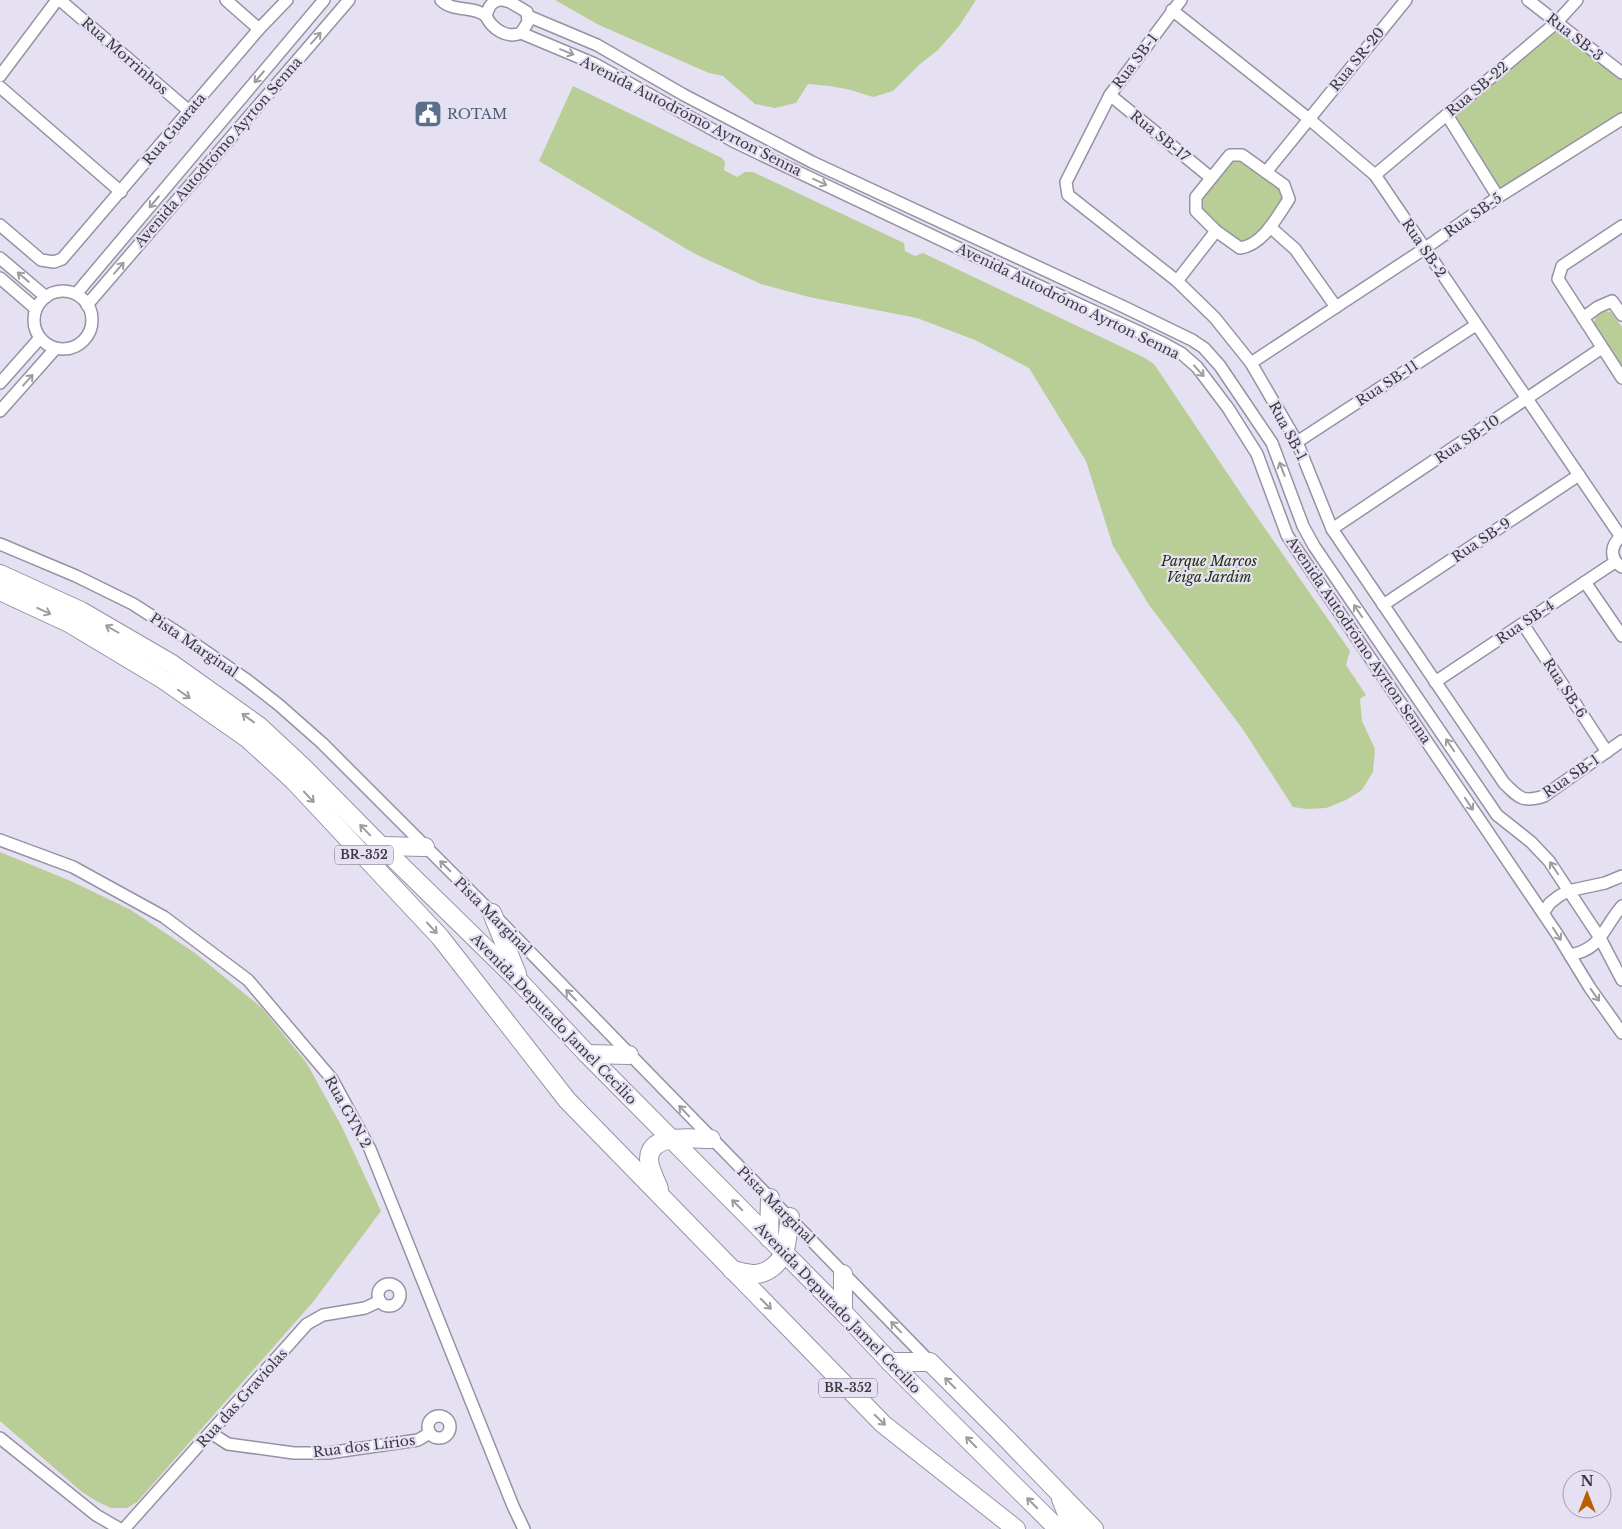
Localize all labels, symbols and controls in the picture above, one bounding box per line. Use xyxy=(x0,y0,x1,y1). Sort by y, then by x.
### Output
street label: Rua SB-3 xyxy=(1543,9,1607,65)
street label: Rua Morrinhos xyxy=(78,13,172,99)
street label: Rua SR-20 xyxy=(1326,23,1388,95)
street label: Rua SB-1 xyxy=(1108,30,1162,92)
one-way arrow xyxy=(310,32,322,45)
one-way arrow xyxy=(558,48,574,57)
street label: Avenida Autodrómo Ayrton Senna xyxy=(576,52,805,180)
street label: Avenida Autodrómo Ayrton Senna xyxy=(130,53,306,252)
street label: Rua SB-22 xyxy=(1442,58,1512,120)
one-way arrow xyxy=(253,71,264,84)
street label: Rua Guarata xyxy=(139,89,210,169)
public building icon: ROTAM xyxy=(413,99,443,129)
place label: ROTAM xyxy=(447,105,507,123)
street label: Rua SB-17 xyxy=(1127,106,1194,166)
one-way arrow xyxy=(812,178,827,187)
street label: Rua SB-5 xyxy=(1441,189,1505,241)
one-way arrow xyxy=(148,195,160,208)
street label: Rua SB-2 xyxy=(1398,215,1450,281)
street label: Avenida Autodrómo Ayrton Senna xyxy=(953,239,1183,363)
one-way arrow xyxy=(113,261,125,274)
one-way arrow xyxy=(17,272,30,283)
street label: Rua SB-11 xyxy=(1352,356,1422,410)
one-way arrow xyxy=(1193,364,1205,377)
one-way arrow xyxy=(22,373,34,386)
street label: Rua SB-1 xyxy=(1265,398,1311,464)
street label: Rua SB-10 xyxy=(1431,411,1503,467)
one-way arrow xyxy=(1276,461,1285,476)
street label: Rua SB-9 xyxy=(1448,514,1514,566)
street label: Avenida Autodrómo Ayrton Senna xyxy=(1282,532,1435,747)
park label: Parque Marcos Veiga Jardim xyxy=(1160,552,1257,586)
street label: Rua SB-4 xyxy=(1492,596,1558,648)
one-way arrow xyxy=(1353,604,1363,618)
one-way arrow xyxy=(36,607,51,617)
street label: Pista Marginal xyxy=(146,609,242,681)
one-way arrow xyxy=(105,624,120,634)
street label: Rua SB-6 xyxy=(1539,655,1591,721)
one-way arrow xyxy=(177,689,191,699)
one-way arrow xyxy=(241,713,255,723)
one-way arrow xyxy=(1445,738,1455,752)
street label: Rua SB-1 xyxy=(1539,750,1603,802)
one-way arrow xyxy=(303,790,315,803)
one-way arrow xyxy=(1464,797,1474,811)
one-way arrow xyxy=(359,824,372,836)
road number: BR-352 xyxy=(335,846,393,864)
one-way arrow xyxy=(438,860,451,872)
one-way arrow xyxy=(1548,861,1559,875)
street label: Pista Marginal xyxy=(450,873,536,959)
one-way arrow xyxy=(426,922,438,935)
one-way arrow xyxy=(1551,927,1562,941)
street label: Avenida Deputado Jamel Cecilio xyxy=(467,929,641,1108)
one-way arrow xyxy=(565,988,577,1001)
one-way arrow xyxy=(1590,988,1600,1002)
street label: Rua GYN 2 xyxy=(321,1073,375,1151)
one-way arrow xyxy=(678,1105,690,1118)
street label: Pista Marginal xyxy=(733,1162,819,1248)
one-way arrow xyxy=(731,1199,743,1211)
street label: Avenida Deputado Jamel Cecilio xyxy=(751,1218,925,1397)
one-way arrow xyxy=(760,1298,772,1310)
one-way arrow xyxy=(889,1321,902,1333)
street label: Rua das Graviolas xyxy=(193,1345,291,1451)
one-way arrow xyxy=(945,1377,957,1389)
road number: BR-352 xyxy=(819,1379,877,1398)
one-way arrow xyxy=(874,1414,886,1426)
street label: Rua dos Lírios xyxy=(312,1431,416,1461)
one-way arrow xyxy=(965,1436,977,1448)
north arrow xyxy=(1562,1469,1612,1519)
text: N xyxy=(1580,1472,1594,1490)
one-way arrow xyxy=(1026,1497,1038,1509)

